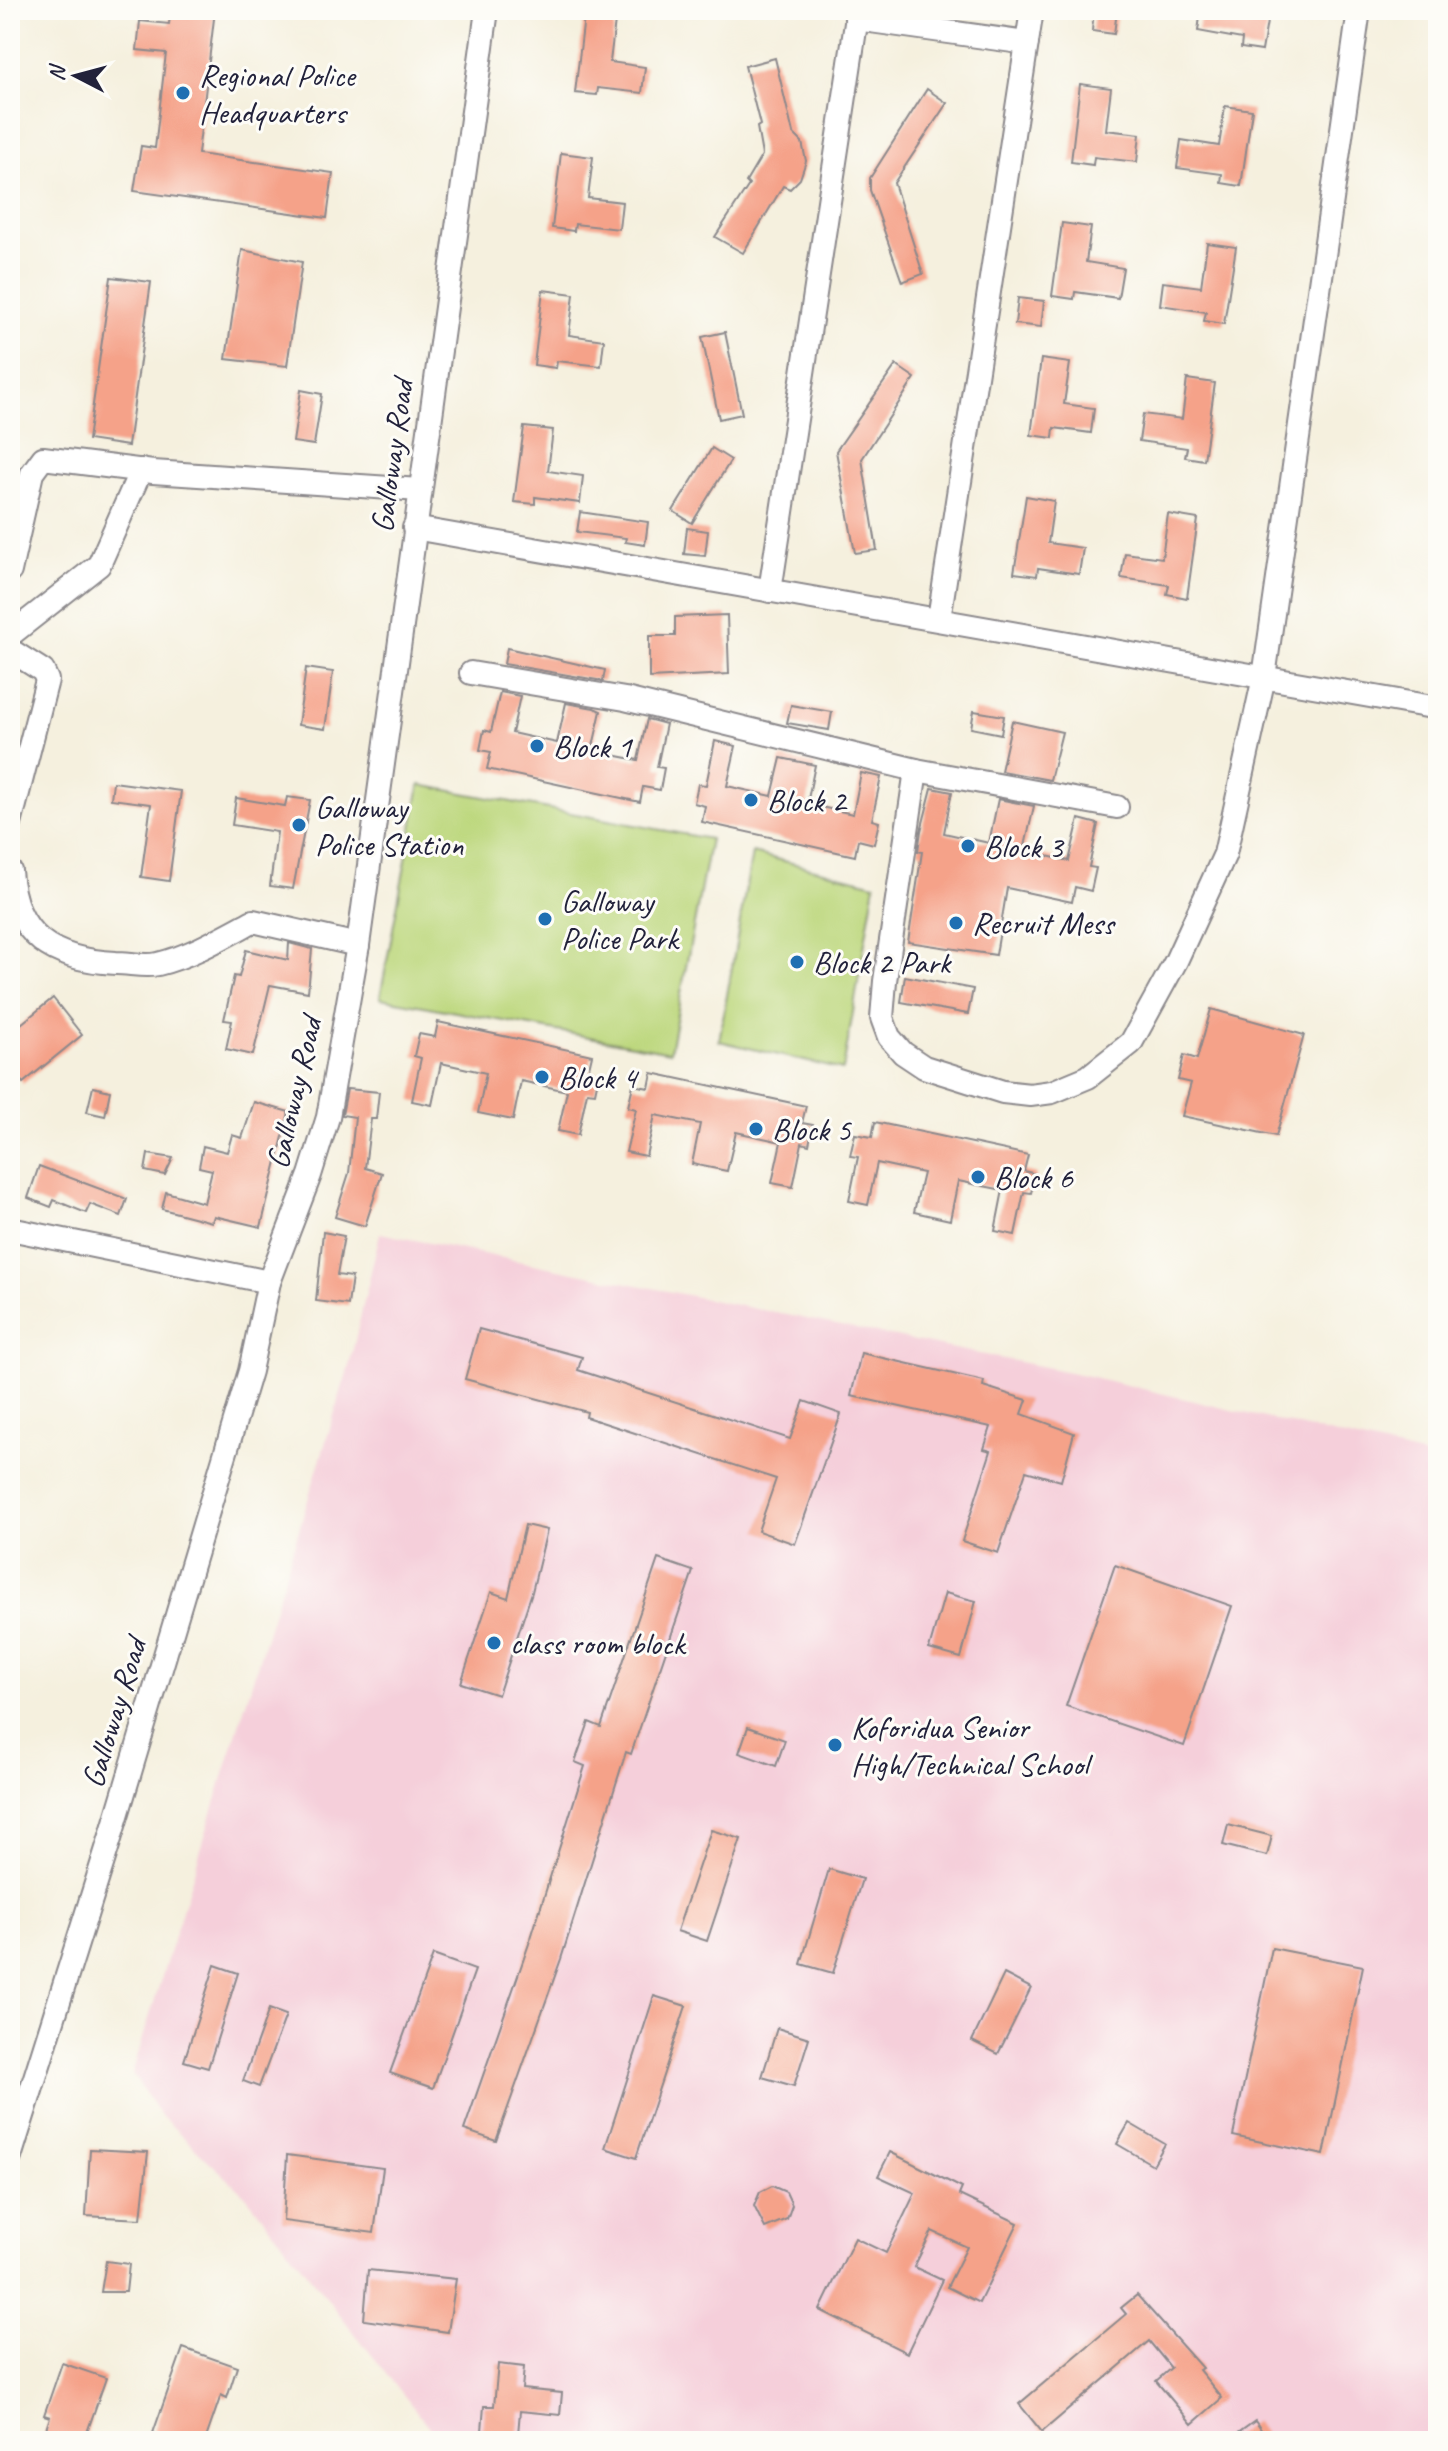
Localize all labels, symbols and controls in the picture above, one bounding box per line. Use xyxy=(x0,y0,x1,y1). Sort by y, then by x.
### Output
north arrow xyxy=(36,36,116,116)
place label: Regional Police Headquarters xyxy=(199,55,357,133)
text: N xyxy=(42,62,72,82)
marker: Regional Police Headquarters xyxy=(174,84,192,102)
street label: Galloway Road xyxy=(361,372,424,535)
place label: Block 1 xyxy=(553,726,633,767)
marker: Block 1 xyxy=(528,737,546,755)
place label: Block 2 xyxy=(767,780,848,821)
place label: Galloway Police Station xyxy=(315,787,464,865)
marker: Block 2 xyxy=(742,791,760,809)
marker: Galloway Police Station xyxy=(290,816,308,834)
place label: Block 3 xyxy=(984,826,1065,867)
marker: Block 3 xyxy=(959,837,977,855)
place label: Galloway Police Park xyxy=(561,881,680,959)
place label: Recruit Mess xyxy=(972,903,1116,944)
marker: Galloway Police Park xyxy=(536,910,554,928)
marker: Recruit Mess xyxy=(947,914,965,932)
place label: Block 2 Park xyxy=(813,942,953,983)
marker: Block 2 Park xyxy=(788,953,806,971)
street label: Galloway Road xyxy=(257,1008,332,1172)
place label: Block 4 xyxy=(558,1057,640,1098)
marker: Block 4 xyxy=(533,1068,551,1086)
place label: Block 5 xyxy=(772,1109,852,1150)
marker: Block 5 xyxy=(747,1120,765,1138)
place label: Block 6 xyxy=(994,1157,1074,1198)
marker: Block 6 xyxy=(969,1168,987,1186)
place label: class room block xyxy=(510,1623,687,1664)
street label: Galloway Road xyxy=(72,1628,158,1792)
marker: class room block xyxy=(485,1634,503,1652)
place label: Koforidua Senior High/Technical School xyxy=(851,1707,1094,1785)
marker: Koforidua Senior High/Technical School xyxy=(826,1736,844,1754)

